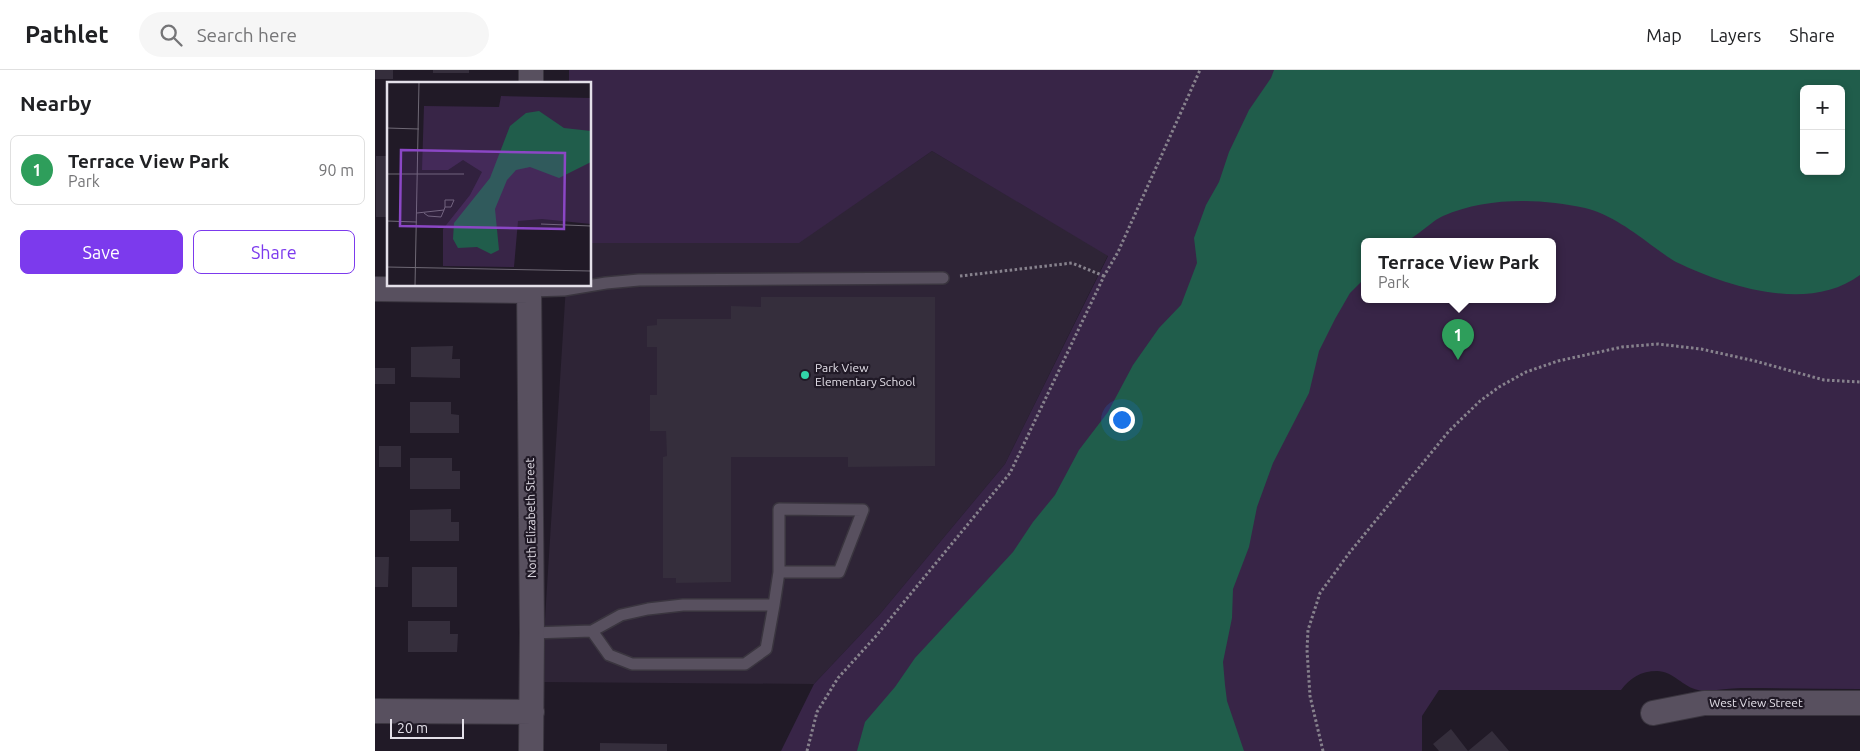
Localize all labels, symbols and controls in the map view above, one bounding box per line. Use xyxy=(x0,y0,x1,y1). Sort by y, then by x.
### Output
search box xyxy=(139,12,489,57)
text: Pathlet xyxy=(25,21,109,48)
icon: search xyxy=(157,21,185,49)
text: Search here xyxy=(197,24,297,46)
text: Map xyxy=(1646,25,1682,45)
text: Layers xyxy=(1710,25,1761,45)
text: Share xyxy=(1789,25,1835,45)
inset map xyxy=(387,82,591,286)
map controls xyxy=(1800,85,1845,175)
button: + xyxy=(1800,85,1845,130)
text: Nearby xyxy=(20,91,91,115)
button: − xyxy=(1800,130,1845,175)
text: Terrace View Park xyxy=(68,150,229,172)
text: 1 xyxy=(32,161,42,179)
text: 90 m xyxy=(318,161,354,179)
text: Park xyxy=(68,172,100,190)
button: Save xyxy=(20,230,183,274)
button: Share xyxy=(193,230,355,274)
popup xyxy=(1361,238,1556,303)
text: Terrace View Park xyxy=(1378,251,1539,273)
text: Park xyxy=(1378,273,1410,291)
pin: 1 xyxy=(1442,319,1474,360)
place label: Park View Elementary School xyxy=(815,361,915,388)
marker: Park View Elementary School xyxy=(799,369,811,381)
your location xyxy=(1109,407,1135,433)
street label: North Elizabeth Street xyxy=(523,457,538,578)
street label: West View Street xyxy=(1709,696,1803,709)
scale bar xyxy=(390,716,464,739)
text: 20 m xyxy=(397,720,428,736)

